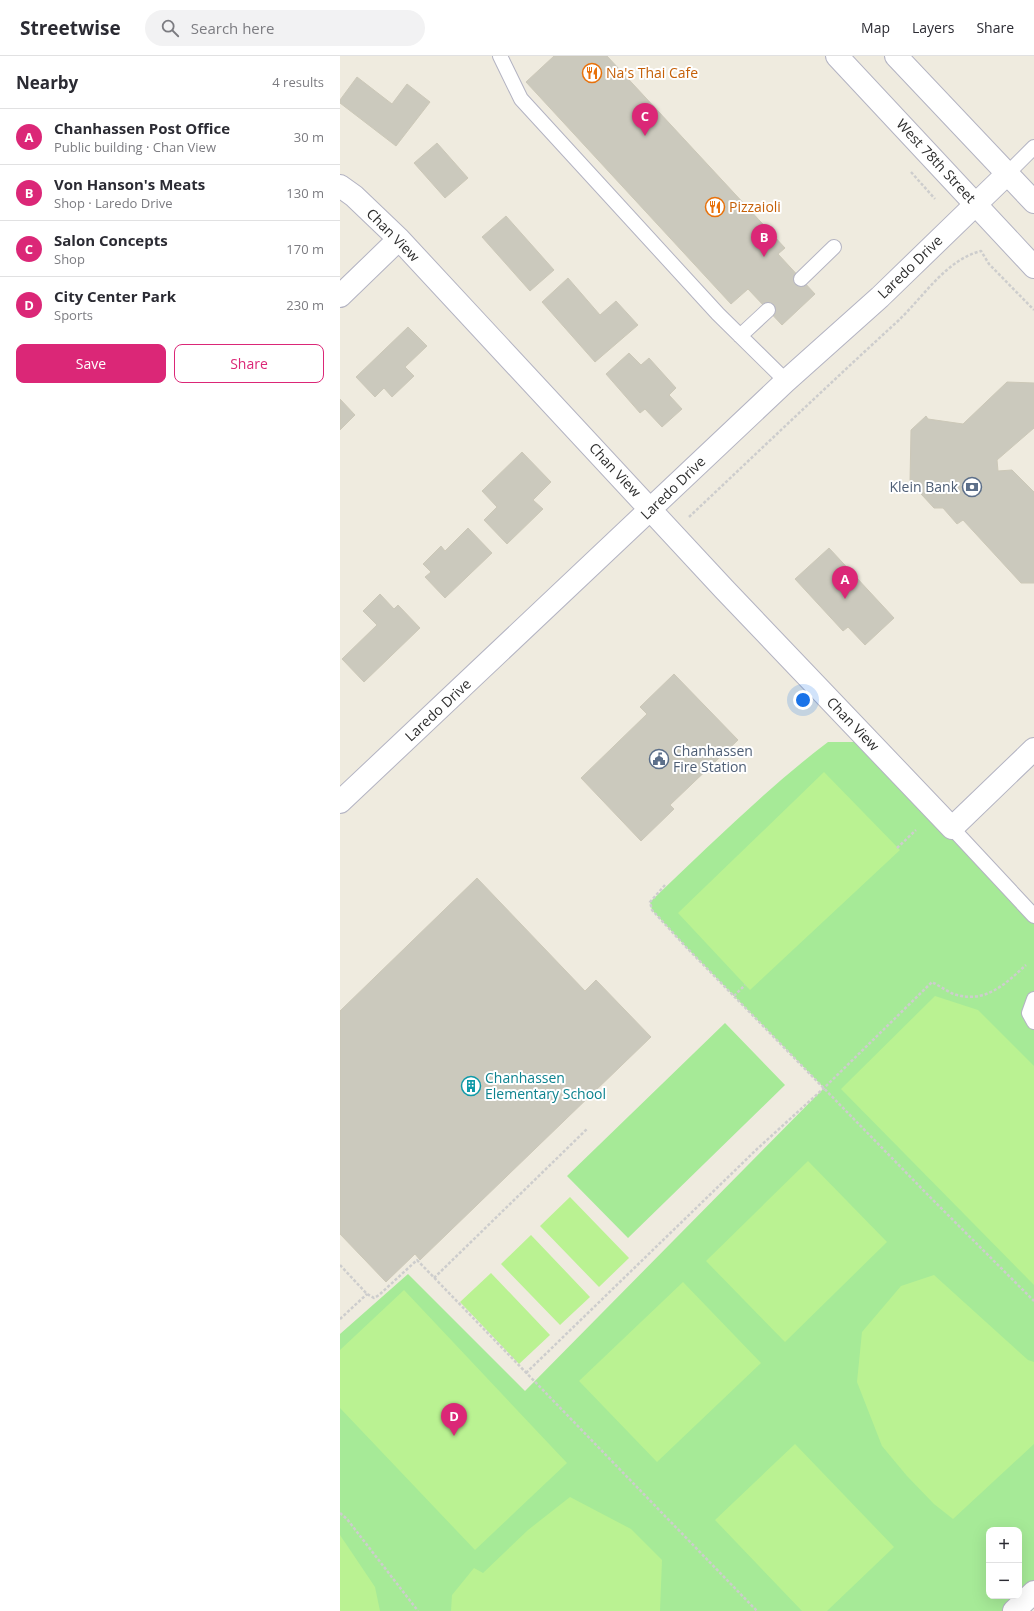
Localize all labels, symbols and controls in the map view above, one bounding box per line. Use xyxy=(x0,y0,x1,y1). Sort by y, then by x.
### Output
search box xyxy=(145,10,425,46)
text: Streetwise xyxy=(20,15,121,41)
icon: search xyxy=(159,17,181,39)
text: Search here xyxy=(191,18,274,38)
text: Map xyxy=(861,18,890,37)
text: Layers xyxy=(912,18,954,37)
text: Share xyxy=(976,18,1014,37)
restaurant icon: Na's Thai Cafe xyxy=(581,62,603,84)
place label: Na's Thai Cafe xyxy=(606,63,698,82)
text: Nearby xyxy=(16,71,78,94)
text: 4 results xyxy=(272,73,324,91)
pin: C xyxy=(632,103,658,136)
street label: West 78th Street xyxy=(892,115,980,207)
text: Chanhassen Post Office xyxy=(54,118,230,138)
text: A xyxy=(25,128,33,146)
text: 30 m xyxy=(294,128,324,146)
text: Public building · Chan View xyxy=(54,138,216,156)
text: Von Hanson's Meats xyxy=(54,174,205,194)
text: B xyxy=(25,184,33,202)
text: 130 m xyxy=(286,184,324,202)
text: Shop · Laredo Drive xyxy=(54,194,173,212)
restaurant icon: Pizzaioli xyxy=(704,196,726,218)
place label: Pizzaioli xyxy=(729,197,781,216)
street label: Chan View xyxy=(363,204,424,266)
pin: B xyxy=(751,224,777,257)
text: Salon Concepts xyxy=(54,230,168,250)
street label: Laredo Drive xyxy=(873,231,946,302)
text: C xyxy=(25,240,33,258)
text: 170 m xyxy=(286,240,324,258)
text: Shop xyxy=(54,250,85,268)
text: City Center Park xyxy=(54,286,176,306)
text: D xyxy=(24,296,34,314)
text: 230 m xyxy=(286,296,324,314)
text: Sports xyxy=(54,306,93,324)
button: Save xyxy=(16,344,166,383)
button: Share xyxy=(174,344,324,383)
street label: Chan View xyxy=(585,438,646,501)
street label: Laredo Drive xyxy=(636,452,709,523)
bank icon: Klein Bank xyxy=(961,476,983,498)
place label: Klein Bank xyxy=(890,477,959,496)
pin: A xyxy=(832,566,858,599)
street label: Laredo Drive xyxy=(401,674,475,745)
your location xyxy=(793,690,813,710)
street label: Chan View xyxy=(823,693,884,755)
place label: Chanhassen Fire Station xyxy=(673,741,753,776)
public building icon: Chanhassen Fire Station xyxy=(648,748,670,770)
place label: Chanhassen Elementary School xyxy=(485,1068,606,1103)
building icon: Chanhassen Elementary School xyxy=(460,1075,482,1097)
pin: D xyxy=(441,1403,467,1436)
map controls xyxy=(986,1527,1022,1599)
button: + xyxy=(986,1527,1022,1563)
button: − xyxy=(986,1563,1022,1599)

